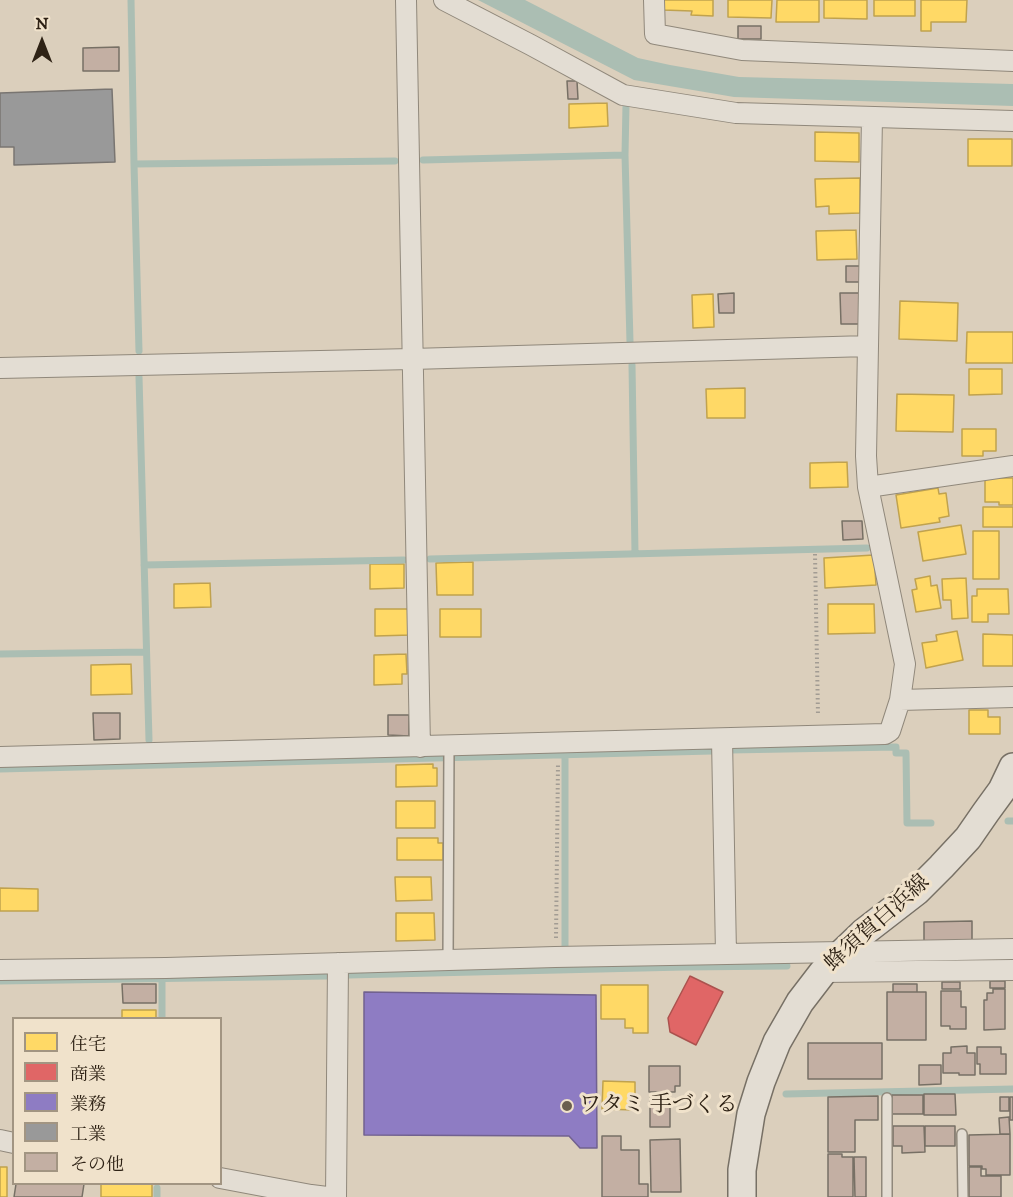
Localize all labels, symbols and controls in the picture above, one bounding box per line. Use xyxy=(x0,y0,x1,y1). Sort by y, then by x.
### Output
north arrow xyxy=(12,12,72,72)
text: N xyxy=(35,14,49,34)
street label: 蜂須賀白浜線 xyxy=(820,870,936,978)
legend xyxy=(12,1017,222,1185)
text: 住宅 xyxy=(70,1034,106,1056)
text: 商業 xyxy=(70,1064,106,1086)
place label: ワタミ 手づくる xyxy=(579,1093,738,1119)
text: 業務 xyxy=(70,1094,106,1116)
marker: ワタミ 手づくる xyxy=(560,1099,574,1113)
text: 工業 xyxy=(70,1124,106,1146)
text: その他 xyxy=(70,1154,124,1176)

